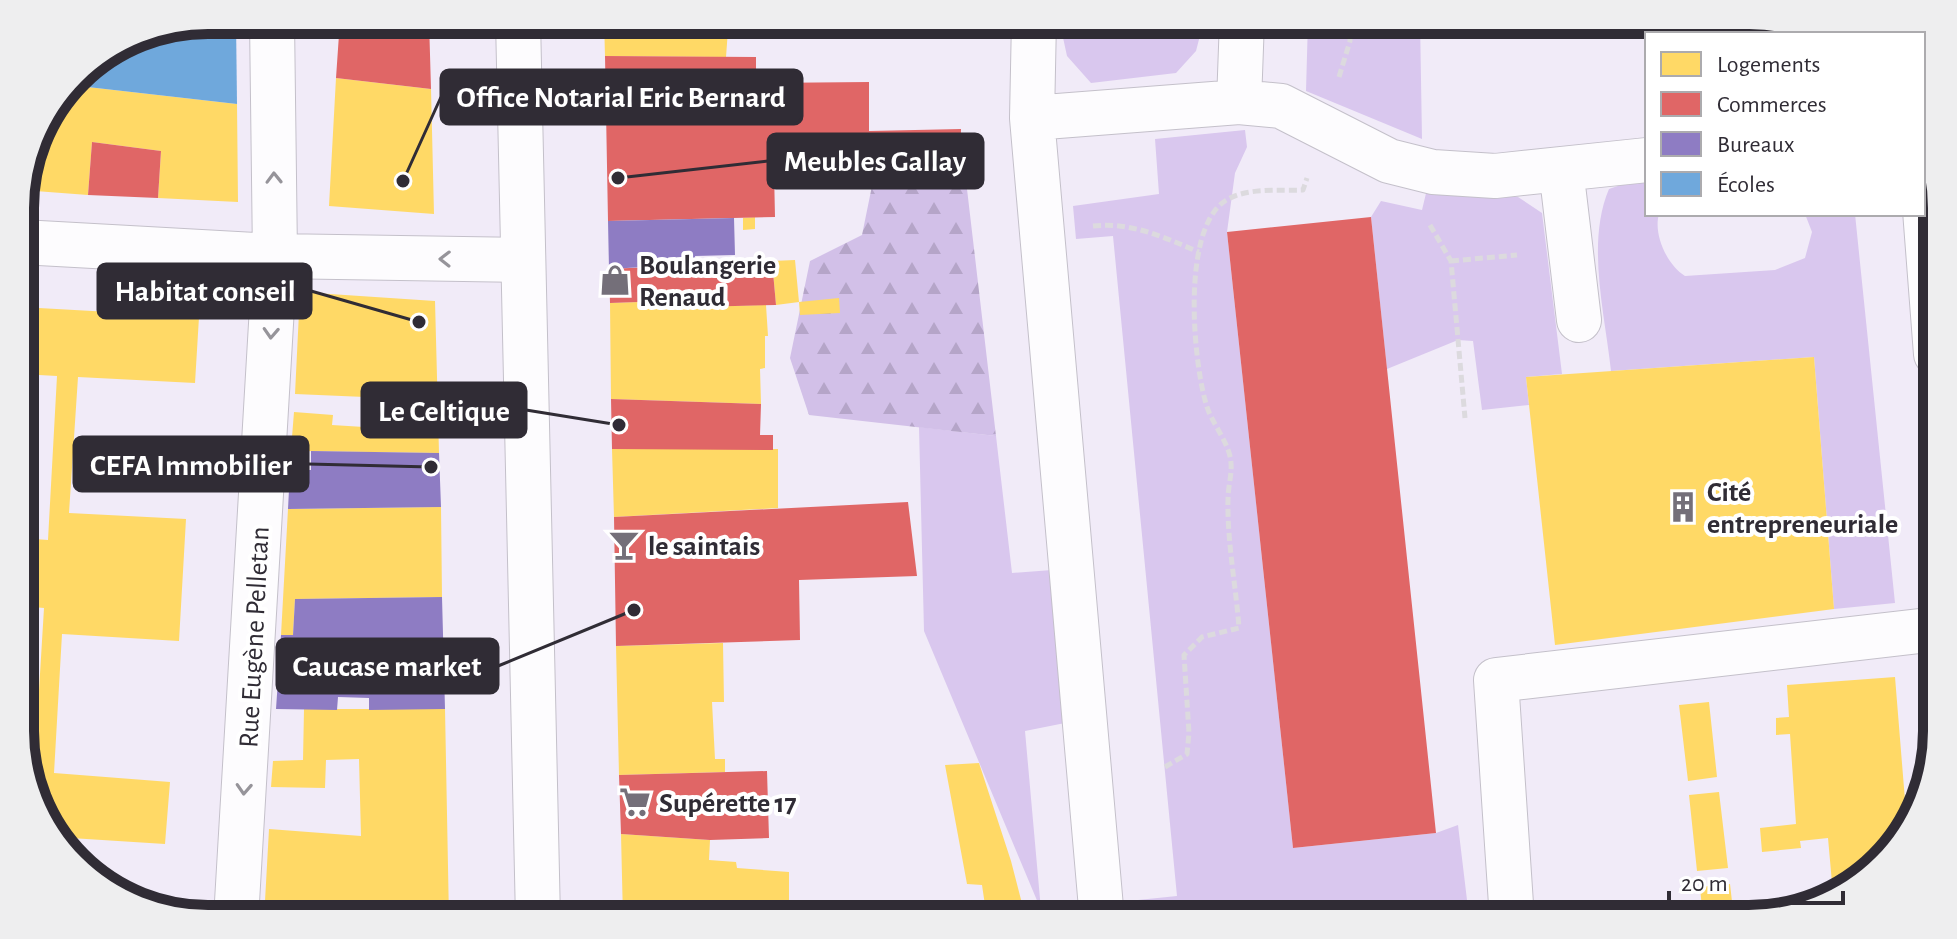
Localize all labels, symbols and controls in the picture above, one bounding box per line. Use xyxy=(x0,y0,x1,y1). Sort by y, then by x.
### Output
legend xyxy=(1645,32,1925,216)
text: Logements xyxy=(1717,53,1820,77)
callout: Office Notarial Eric Bernard xyxy=(441,70,802,124)
text: Office Notarial Eric Bernard xyxy=(456,83,786,113)
text: Commerces xyxy=(1717,93,1827,117)
text: Bureaux xyxy=(1717,133,1795,157)
callout: Meubles Gallay xyxy=(768,134,983,188)
text: Meubles Gallay xyxy=(784,147,967,177)
one-way arrow xyxy=(265,171,283,184)
text: Écoles xyxy=(1717,171,1775,197)
one-way arrow xyxy=(438,250,451,267)
place label: Boulangerie Renaud xyxy=(639,252,776,312)
shop icon: Boulangerie Renaud xyxy=(598,263,632,297)
callout: Habitat conseil xyxy=(98,264,311,318)
text: Habitat conseil xyxy=(114,277,296,307)
one-way arrow xyxy=(262,327,279,340)
callout: Le Celtique xyxy=(362,383,526,437)
text: Le Celtique xyxy=(378,397,510,427)
callout: CEFA Immobilier xyxy=(74,437,308,491)
text: CEFA Immobilier xyxy=(90,451,292,481)
place label: Cité entrepreneuriale xyxy=(1707,479,1898,539)
building icon: Cité entrepreneuriale xyxy=(1666,490,1700,524)
street label: Rue Eugène Pelletan xyxy=(235,526,275,748)
bar icon: le saintais xyxy=(607,528,641,562)
place label: le saintais xyxy=(648,533,760,561)
callout: Caucase market xyxy=(277,639,498,693)
text: Caucase market xyxy=(293,652,481,682)
one-way arrow xyxy=(236,783,253,796)
supermarket icon: Supérette 17 xyxy=(618,785,652,819)
place label: Supérette 17 xyxy=(659,790,797,818)
scale bar xyxy=(1669,855,1843,905)
text: 20 m xyxy=(1681,872,1728,896)

